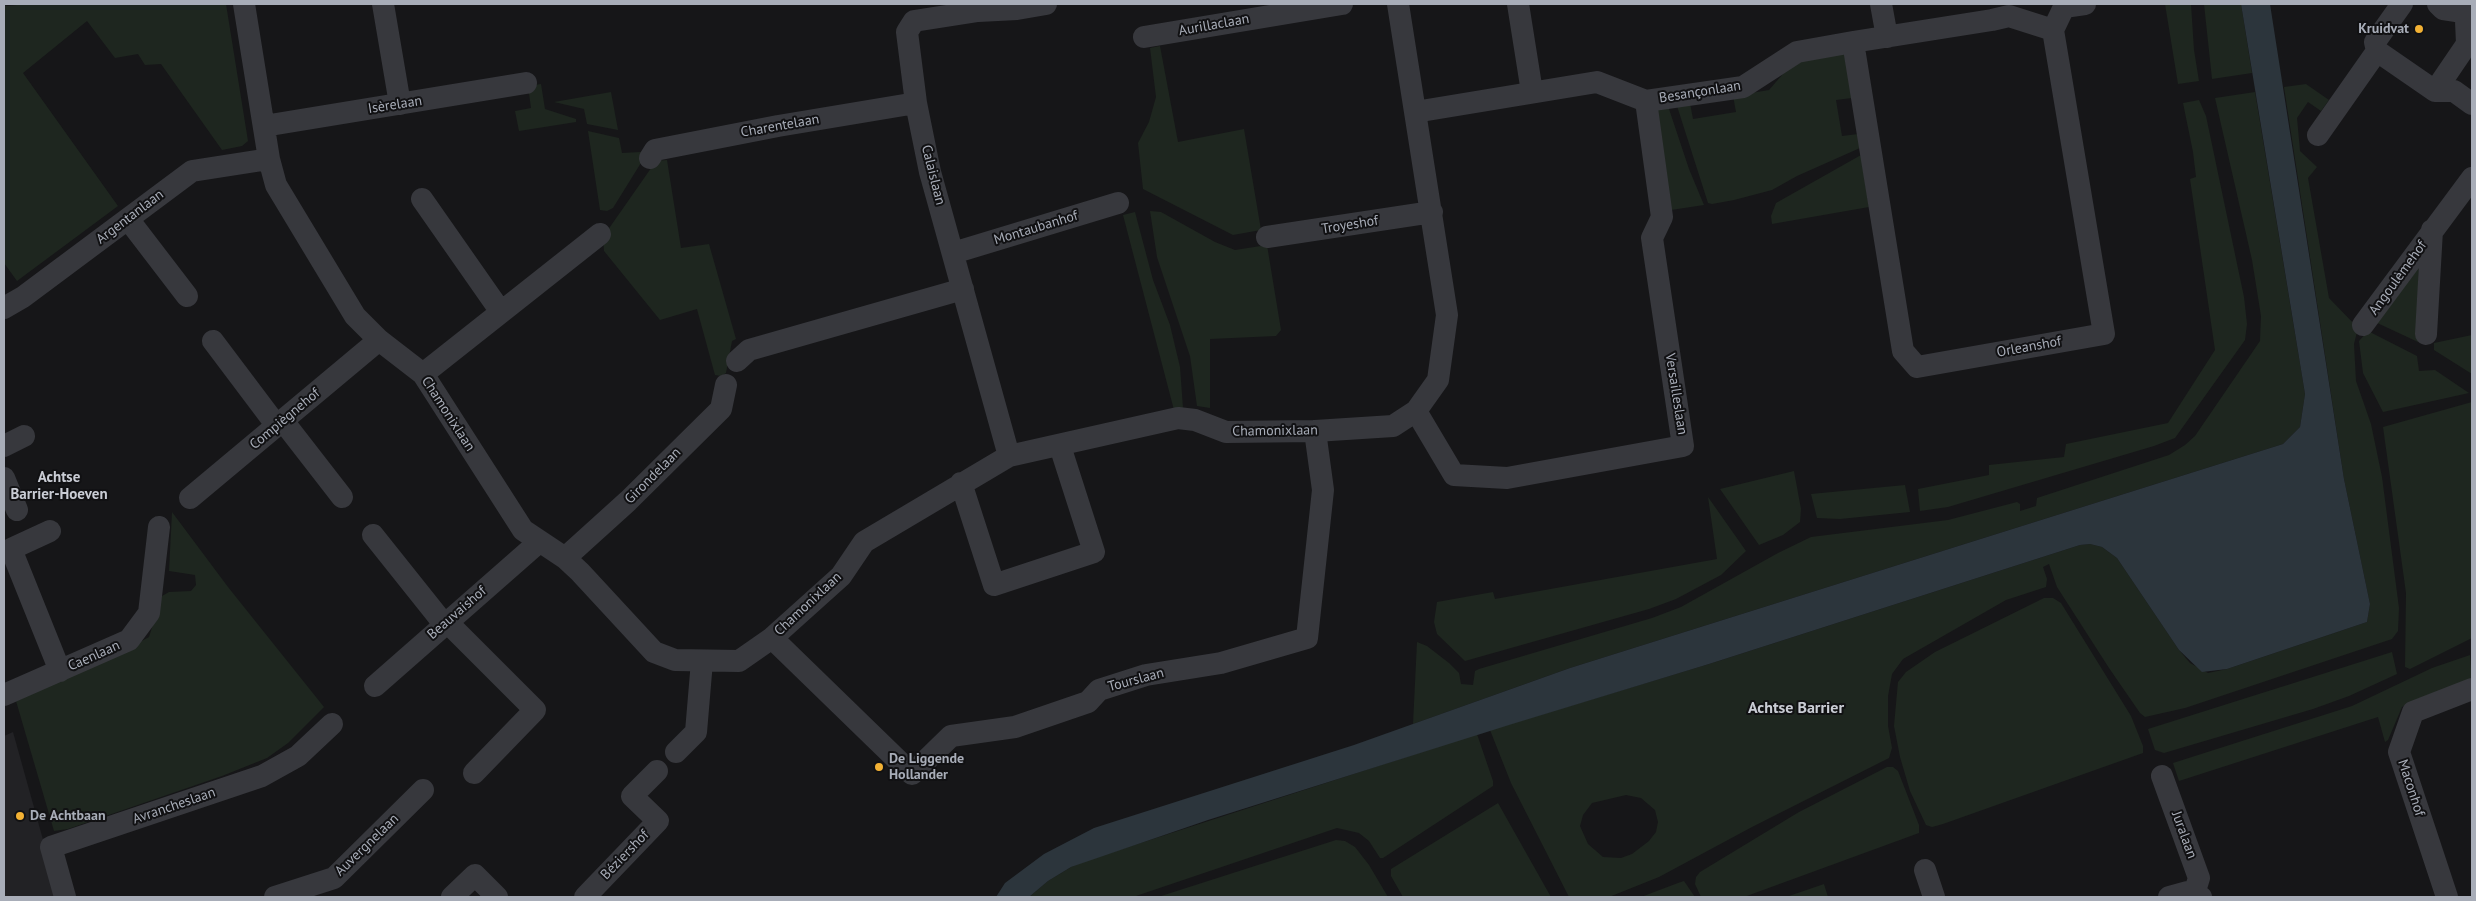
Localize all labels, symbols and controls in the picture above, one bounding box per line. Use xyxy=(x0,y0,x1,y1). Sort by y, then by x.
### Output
street label: Aurillaclaan xyxy=(1177,11,1251,39)
place label: Kruidvat xyxy=(2358,21,2409,37)
marker: Kruidvat xyxy=(2413,23,2425,35)
street label: Besançonlaan xyxy=(1658,77,1742,107)
street label: Isèrelaan xyxy=(367,92,423,118)
street label: Charentelaan xyxy=(739,111,821,141)
street label: Calaislaan xyxy=(917,143,949,207)
street label: Argentanlaan xyxy=(93,186,167,248)
street label: Montaubanhof xyxy=(992,207,1080,249)
street label: Troyeshof xyxy=(1320,212,1380,238)
street label: Angoulèmehof xyxy=(2365,238,2431,318)
street label: Orleanshof xyxy=(1995,333,2063,361)
street label: Versailleslaan xyxy=(1661,352,1691,436)
street label: Chamonixlaan xyxy=(418,373,478,455)
street label: Compiègnehof xyxy=(247,385,323,453)
street label: Chamonixlaan xyxy=(1232,422,1318,440)
street label: Girondelaan xyxy=(621,444,685,508)
district label: Achtse Barrier-Hoeven xyxy=(10,469,108,504)
street label: Chamonixlaan xyxy=(771,569,845,639)
street label: Beauvaishof xyxy=(424,583,490,643)
street label: Caenlaan xyxy=(65,637,123,675)
street label: Tourslaan xyxy=(1106,664,1166,696)
district label: Achtse Barrier xyxy=(1748,698,1844,718)
place label: De Liggende Hollander xyxy=(889,751,964,784)
street label: Maconhof xyxy=(2394,758,2428,818)
marker: De Liggende Hollander xyxy=(873,761,885,773)
street label: Avrancheslaan xyxy=(130,784,218,828)
place label: De Achtbaan xyxy=(30,808,106,824)
street label: Juralaan xyxy=(2168,809,2200,861)
marker: De Achtbaan xyxy=(14,810,26,822)
street label: Auvergnelaan xyxy=(332,810,402,880)
street label: Béziershof xyxy=(597,827,653,883)

